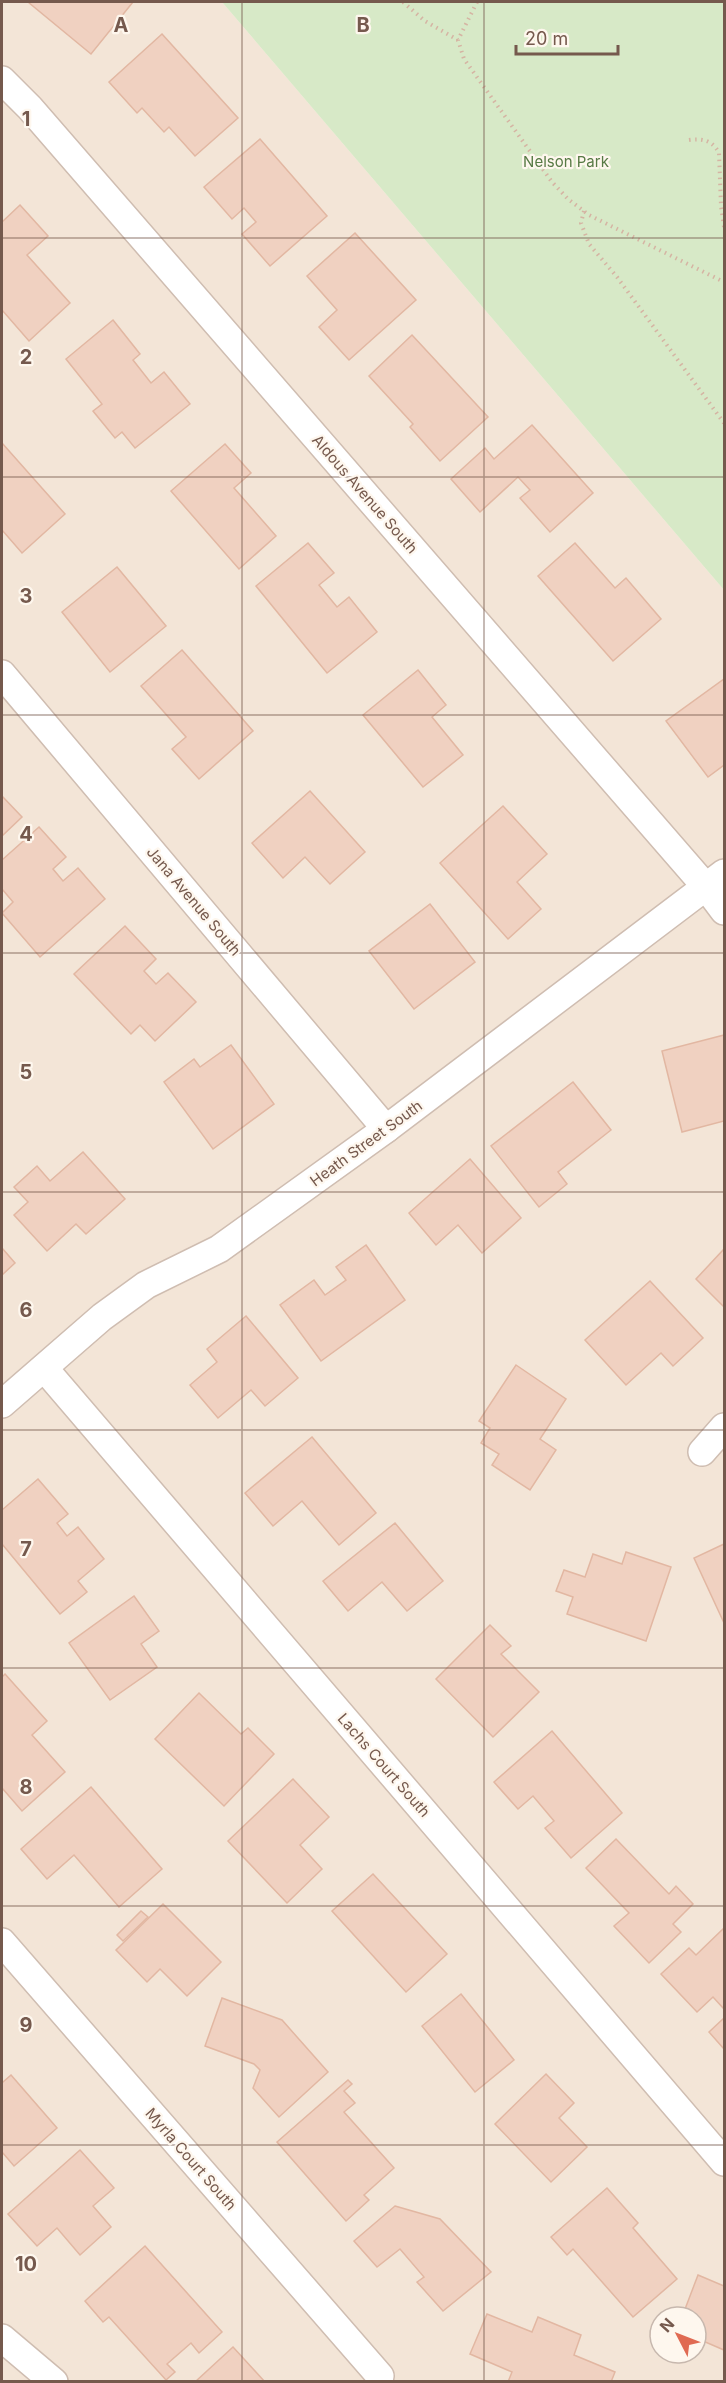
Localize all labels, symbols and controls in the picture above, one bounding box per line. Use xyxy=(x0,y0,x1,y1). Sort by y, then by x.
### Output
text: A xyxy=(114,13,129,37)
text: B xyxy=(356,13,370,37)
scale bar xyxy=(516,18,618,56)
text: 20 m xyxy=(525,28,568,49)
text: 1 xyxy=(22,107,30,131)
park label: Nelson Park xyxy=(523,152,610,171)
text: 2 xyxy=(20,345,32,369)
street label: Aldous Avenue South xyxy=(308,431,422,557)
text: 3 xyxy=(20,584,32,608)
text: 4 xyxy=(19,822,33,846)
street label: Jana Avenue South xyxy=(143,843,245,959)
text: 5 xyxy=(20,1060,32,1084)
street label: Heath Street South xyxy=(306,1096,426,1190)
text: 6 xyxy=(20,1298,33,1322)
text: 7 xyxy=(20,1537,32,1561)
street label: Lachs Court South xyxy=(334,1709,434,1821)
text: 8 xyxy=(19,1775,33,1799)
text: 9 xyxy=(20,2013,33,2037)
street label: Myrla Court South xyxy=(141,2104,241,2214)
text: 10 xyxy=(15,2252,37,2276)
north arrow xyxy=(648,2305,708,2365)
text: N xyxy=(655,2314,678,2336)

